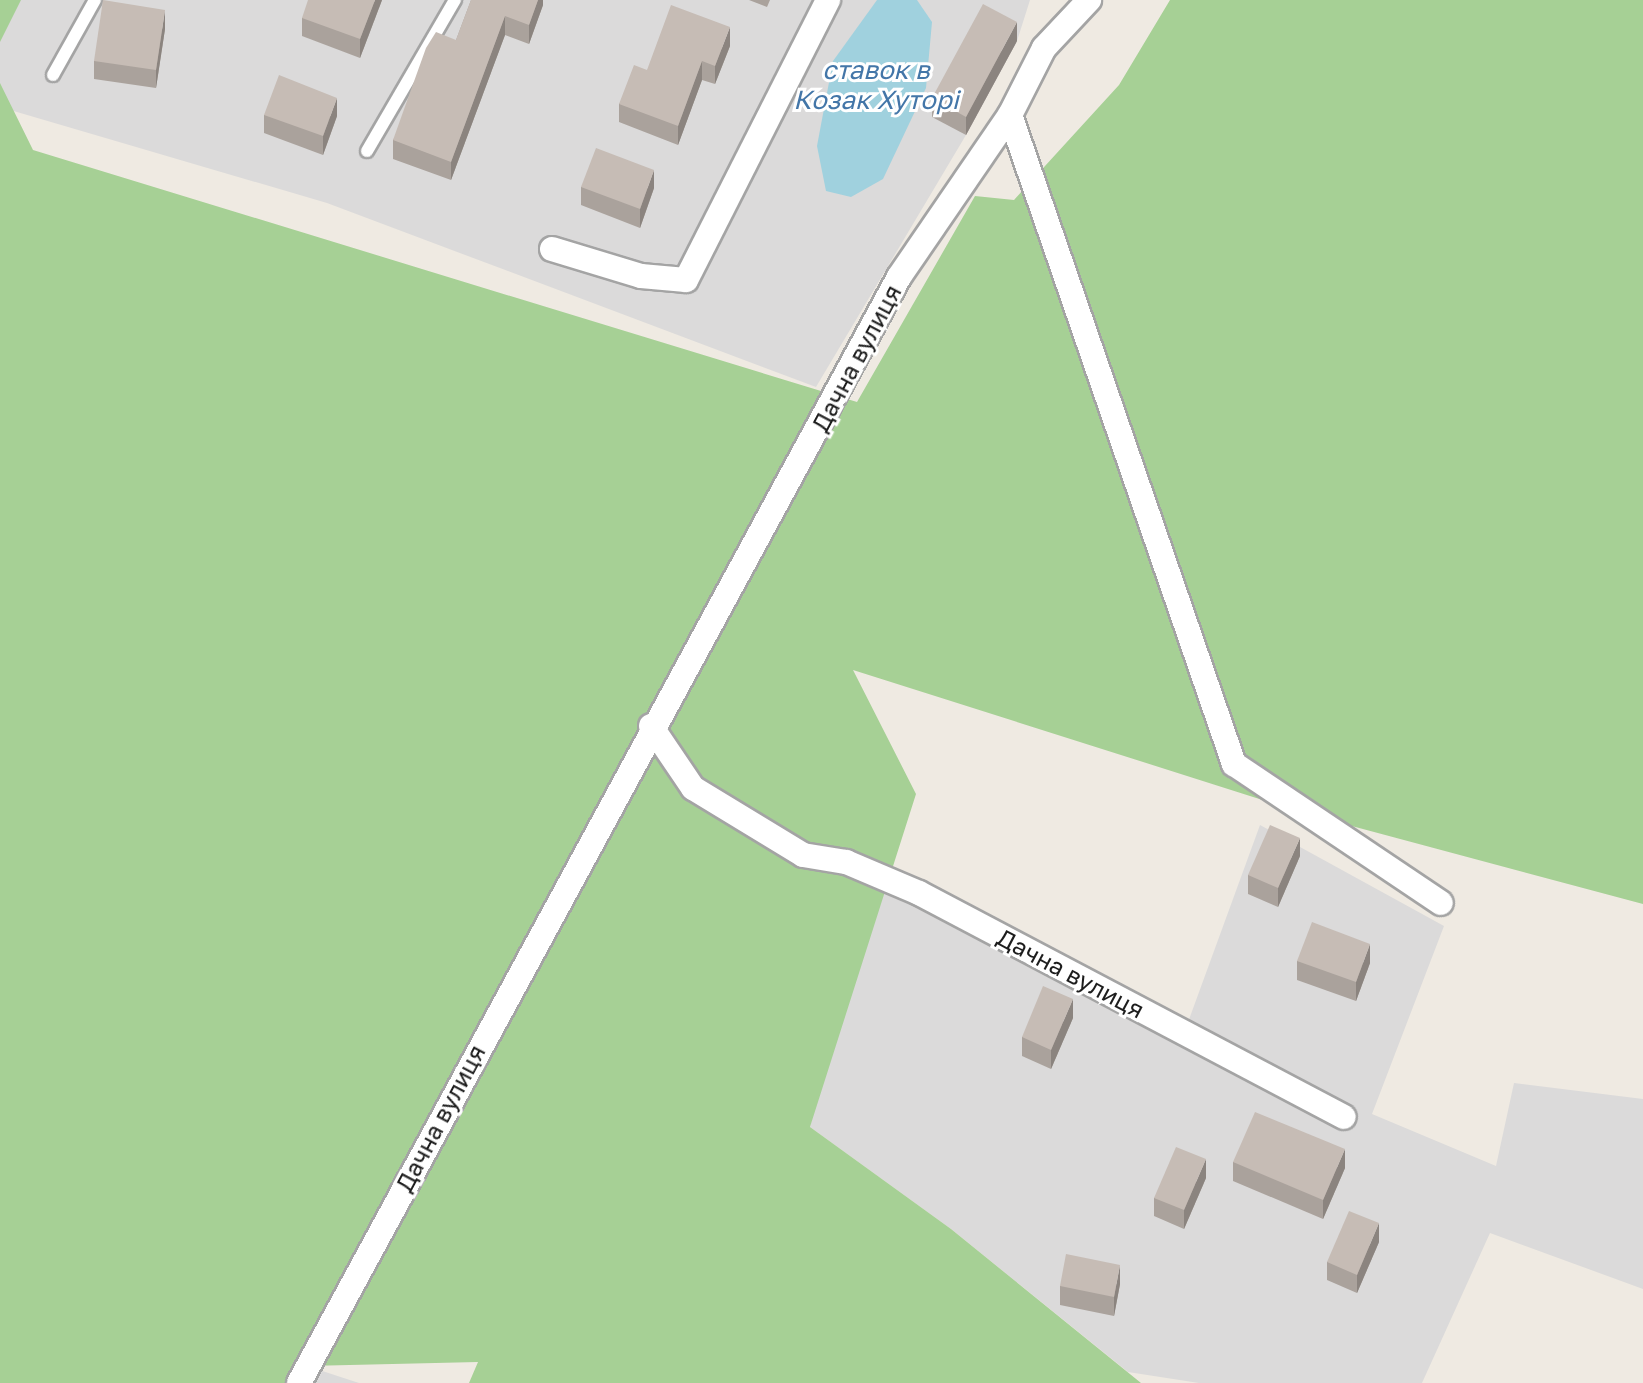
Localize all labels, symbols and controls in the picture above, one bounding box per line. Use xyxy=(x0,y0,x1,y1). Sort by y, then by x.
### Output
water label: ставок в Козак Хуторі xyxy=(793,54,959,116)
street label: Дачна вулиця xyxy=(805,280,907,436)
street label: Дачна вулиця xyxy=(993,922,1149,1024)
street label: Дачна вулиця xyxy=(389,1040,491,1196)

